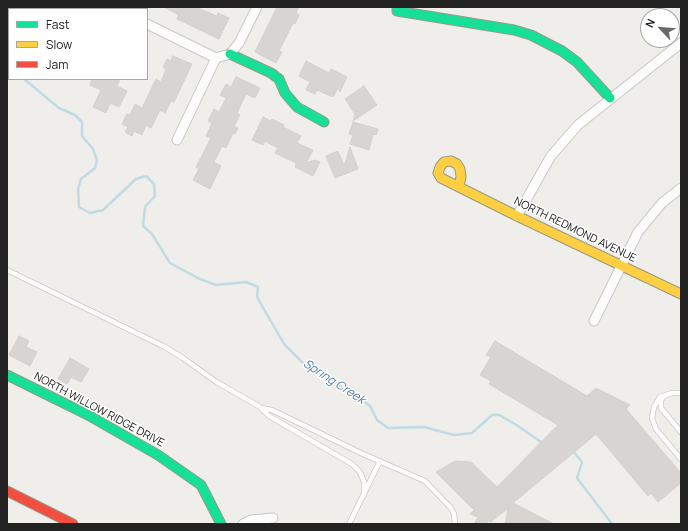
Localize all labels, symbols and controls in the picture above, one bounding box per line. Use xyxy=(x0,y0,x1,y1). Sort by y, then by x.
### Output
legend xyxy=(8,8,148,80)
north arrow xyxy=(640,8,680,48)
text: Fast xyxy=(46,16,70,33)
text: N xyxy=(641,16,658,30)
text: Slow xyxy=(46,36,72,53)
text: Jam xyxy=(46,56,68,73)
street label: NORTH REDMOND AVENUE xyxy=(512,195,638,265)
water label: Spring Creek xyxy=(300,357,368,407)
street label: NORTH WILLOW RIDGE DRIVE xyxy=(32,370,166,450)

